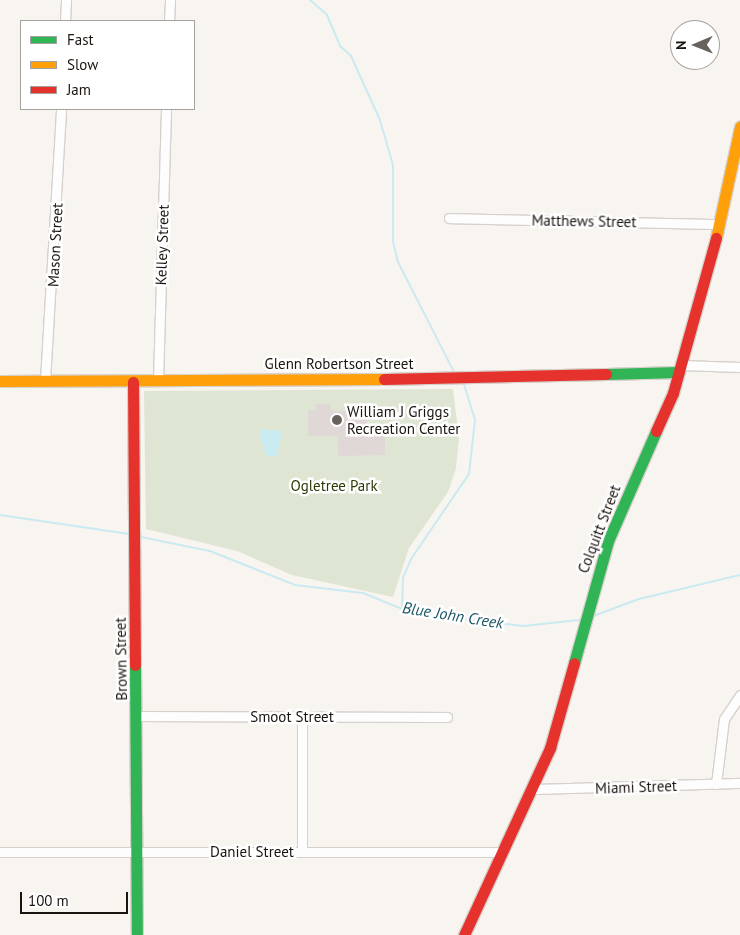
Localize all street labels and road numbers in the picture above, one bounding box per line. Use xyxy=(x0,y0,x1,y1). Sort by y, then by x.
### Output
street label: Mason Street xyxy=(44,202,66,288)
street label: Kelley Street xyxy=(152,204,172,286)
street label: Matthews Street xyxy=(531,211,637,231)
street label: Glenn Robertson Street xyxy=(264,355,414,373)
street label: Colquitt Street xyxy=(574,482,624,576)
street label: Brown Street xyxy=(111,617,131,701)
street label: Smoot Street xyxy=(250,708,334,726)
street label: Miami Street xyxy=(595,777,677,797)
street label: Daniel Street xyxy=(210,843,294,861)

